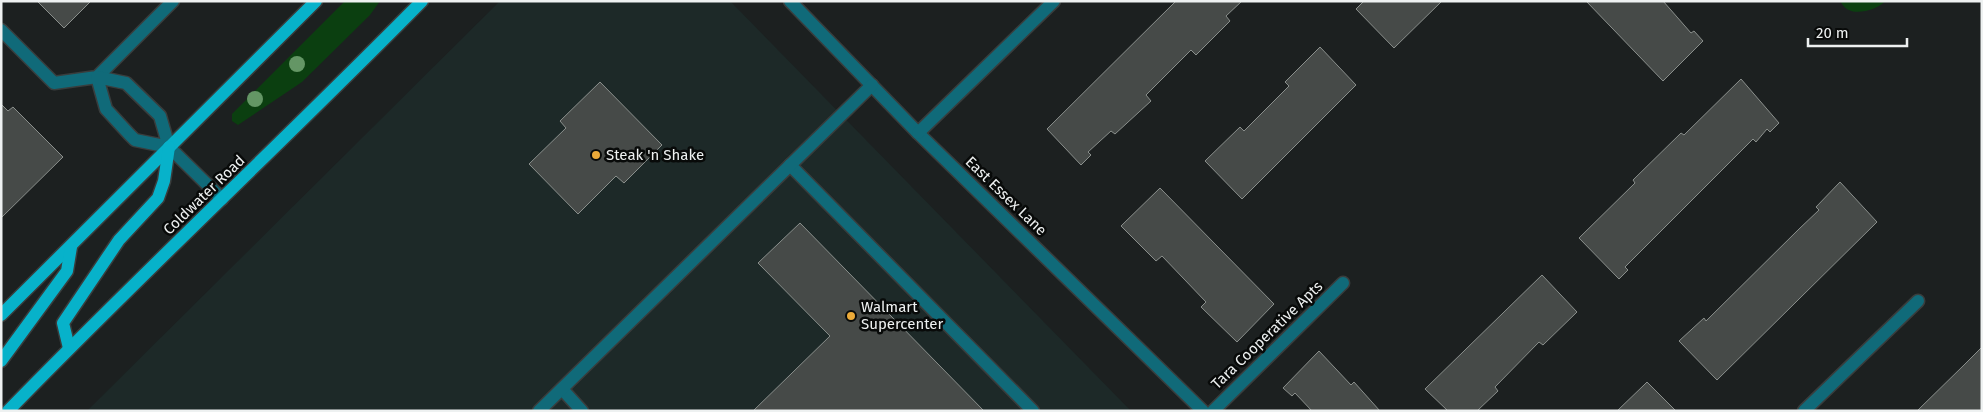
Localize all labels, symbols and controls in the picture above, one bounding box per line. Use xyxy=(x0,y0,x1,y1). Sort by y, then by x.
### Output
scale bar xyxy=(1808,15,1907,47)
text: 20 m xyxy=(1816,24,1849,42)
place label: Steak 'n Shake xyxy=(606,146,704,164)
marker: Steak 'n Shake xyxy=(590,149,602,161)
street label: Coldwater Road xyxy=(159,151,249,239)
street label: East Essex Lane xyxy=(962,153,1050,239)
street label: Tara Cooperative Apts xyxy=(1208,277,1326,393)
place label: Walmart Supercenter xyxy=(861,298,944,333)
marker: Walmart Supercenter xyxy=(845,310,857,322)

